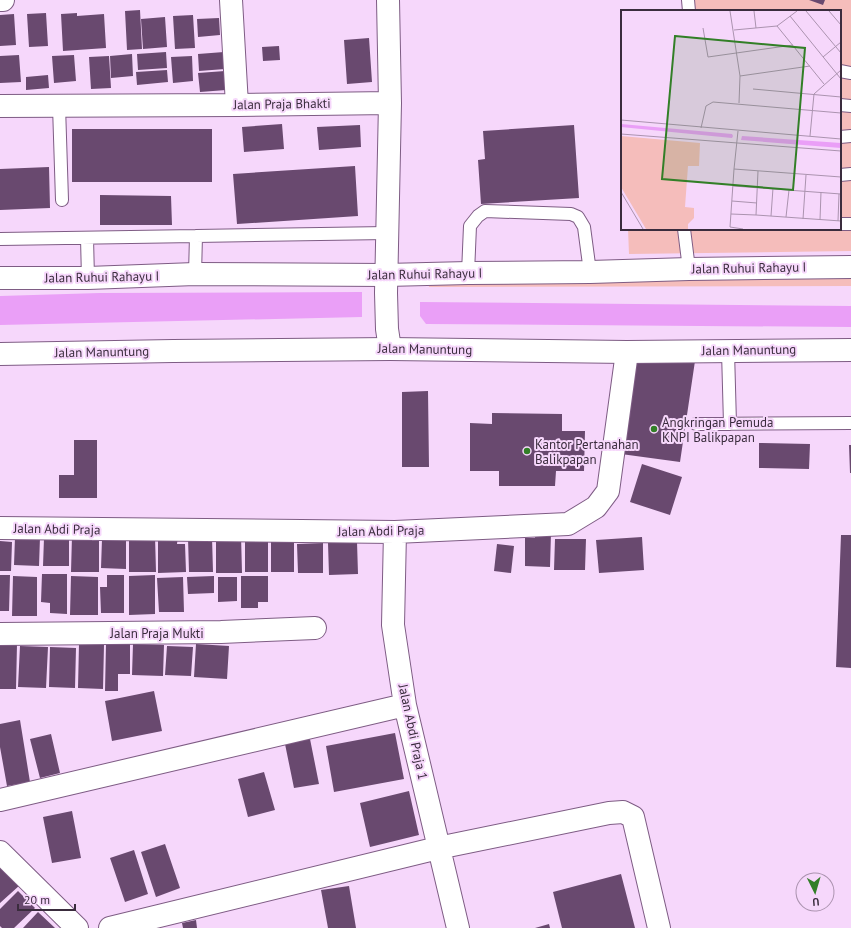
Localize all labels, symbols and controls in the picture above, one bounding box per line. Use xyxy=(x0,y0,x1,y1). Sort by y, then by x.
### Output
inset map xyxy=(621,10,841,230)
street label: Jalan Praja Bhakti xyxy=(232,95,331,113)
street label: Jalan Ruhui Rahayu I xyxy=(691,259,806,278)
street label: Jalan Ruhui Rahayu I xyxy=(367,265,482,284)
street label: Jalan Ruhui Rahayu I xyxy=(44,268,159,287)
street label: Jalan Manuntung xyxy=(377,340,472,358)
street label: Jalan Manuntung xyxy=(701,341,796,359)
street label: Jalan Manuntung xyxy=(54,343,149,361)
place label: Angkringan Pemuda KNPI Balikpapan xyxy=(662,414,773,446)
marker: Angkringan Pemuda KNPI Balikpapan xyxy=(649,424,659,434)
place label: Kantor Pertanahan Balikpapan xyxy=(535,436,639,468)
marker: Kantor Pertanahan Balikpapan xyxy=(522,446,532,456)
street label: Jalan Abdi Praja xyxy=(12,520,101,538)
street label: Jalan Abdi Praja xyxy=(336,522,425,540)
street label: Jalan Praja Mukti xyxy=(109,625,204,642)
street label: Jalan Abdi Praja 1 xyxy=(394,682,431,781)
north arrow xyxy=(795,872,835,912)
scale bar xyxy=(18,886,75,912)
text: 20 m xyxy=(24,892,50,907)
text: U xyxy=(812,895,820,909)

